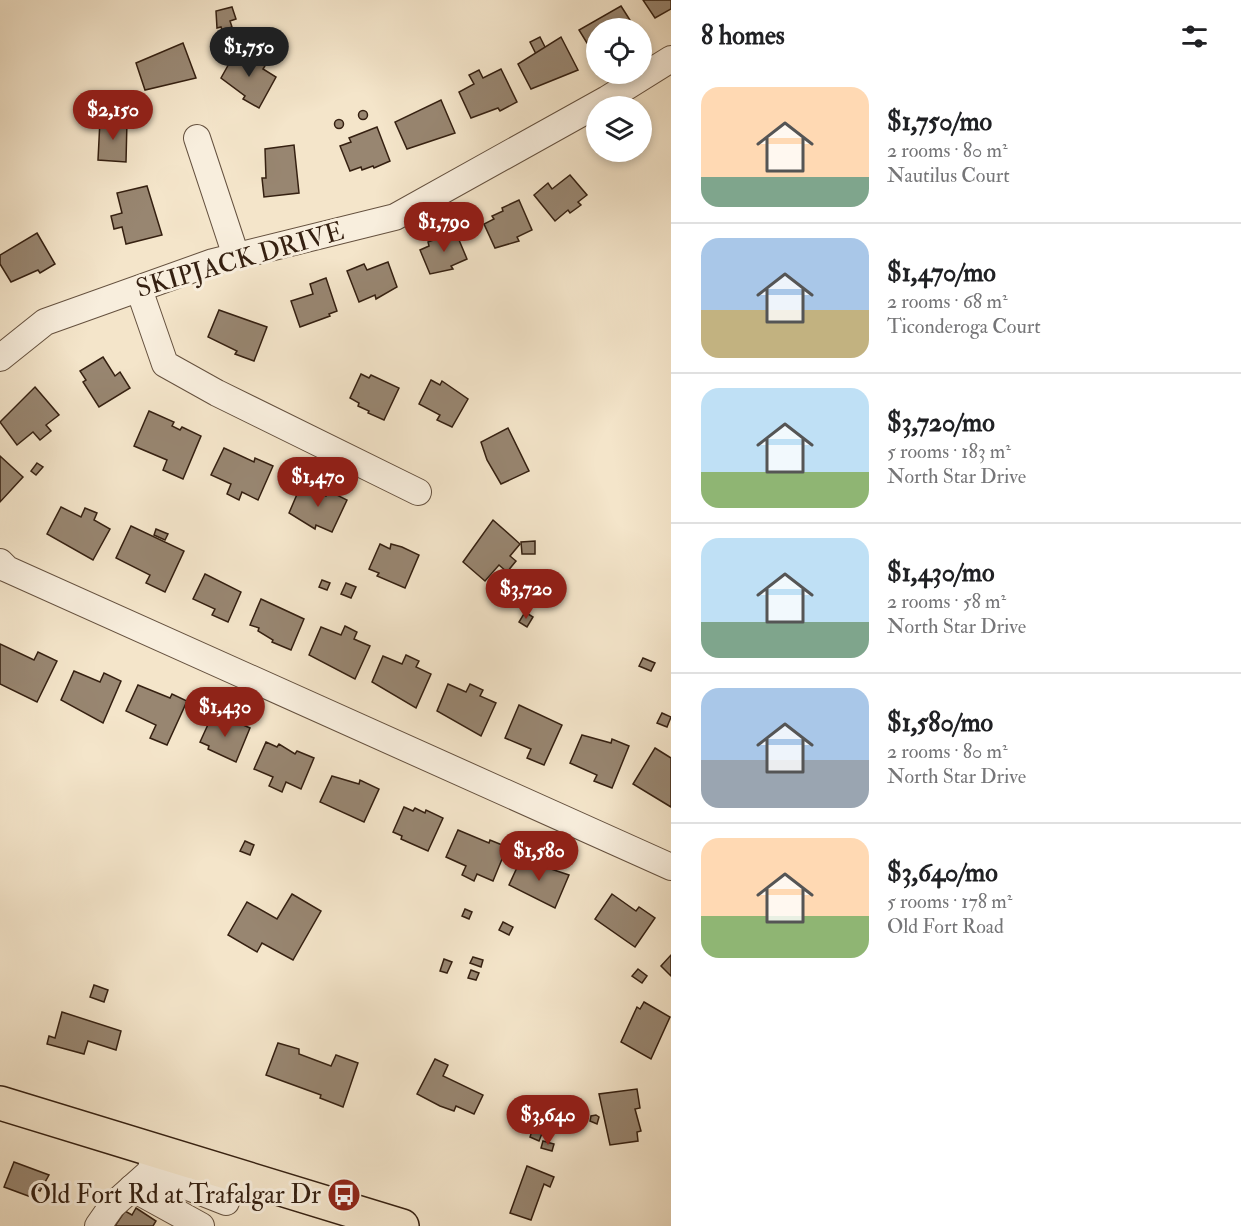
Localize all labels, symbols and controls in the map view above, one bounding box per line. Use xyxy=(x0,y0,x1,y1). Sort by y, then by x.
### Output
map controls xyxy=(586,18,652,162)
button: locate xyxy=(586,18,652,84)
text: 8 homes xyxy=(701,20,785,52)
icon: filters xyxy=(1178,20,1211,53)
pin: $1,750 xyxy=(200,27,298,78)
text: $1,750 xyxy=(224,34,274,59)
pin: $2,150 xyxy=(64,90,162,141)
button: layers xyxy=(586,96,652,162)
text: $2,150 xyxy=(87,97,139,122)
text: $1,750/mo xyxy=(887,106,992,138)
icon: home xyxy=(749,111,821,183)
text: 2 rooms · 80 m² xyxy=(887,138,1008,163)
text: Nautilus Court xyxy=(887,163,1010,188)
pin: $1,790 xyxy=(395,202,493,253)
text: $1,790 xyxy=(418,209,470,234)
street label: SKIPJACK DRIVE xyxy=(132,215,348,305)
text: $1,470/mo xyxy=(887,257,996,289)
icon: home xyxy=(749,262,821,334)
text: 2 rooms · 68 m² xyxy=(887,289,1008,314)
text: Ticonderoga Court xyxy=(887,314,1041,339)
text: $3,720/mo xyxy=(887,407,995,439)
icon: home xyxy=(749,412,821,484)
text: 5 rooms · 183 m² xyxy=(887,439,1011,464)
pin: $1,470 xyxy=(269,457,367,508)
text: $1,470 xyxy=(291,464,345,489)
text: North Star Drive xyxy=(887,464,1026,489)
text: $1,430/mo xyxy=(887,557,994,589)
icon: home xyxy=(749,562,821,634)
pin: $3,720 xyxy=(477,569,575,620)
text: $3,720 xyxy=(500,576,552,601)
text: 2 rooms · 58 m² xyxy=(887,589,1006,614)
text: North Star Drive xyxy=(887,614,1026,639)
pin: $1,430 xyxy=(176,687,274,738)
text: $1,430 xyxy=(199,694,251,719)
text: $1,580/mo xyxy=(887,707,993,739)
icon: home xyxy=(749,712,821,784)
text: 2 rooms · 80 m² xyxy=(887,739,1008,764)
text: North Star Drive xyxy=(887,764,1026,789)
pin: $1,580 xyxy=(490,831,588,882)
text: $1,580 xyxy=(513,838,565,863)
text: $3,640/mo xyxy=(887,857,998,889)
icon: home xyxy=(749,862,821,934)
text: 5 rooms · 178 m² xyxy=(887,889,1012,914)
text: Old Fort Road xyxy=(887,914,1004,939)
pin: $3,640 xyxy=(499,1095,597,1146)
text: $3,640 xyxy=(521,1102,575,1127)
bus stop icon: Old Fort Rd at Trafalgar Dr xyxy=(326,1177,362,1213)
place label: Old Fort Rd at Trafalgar Dr xyxy=(30,1179,321,1211)

